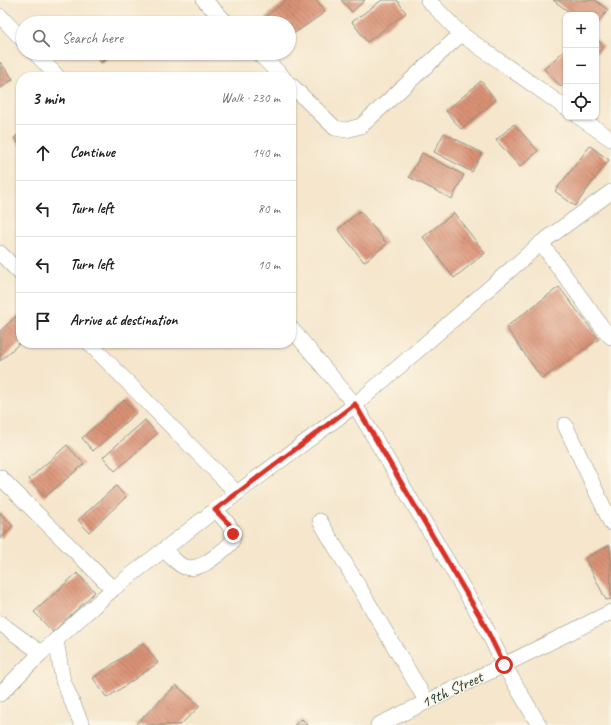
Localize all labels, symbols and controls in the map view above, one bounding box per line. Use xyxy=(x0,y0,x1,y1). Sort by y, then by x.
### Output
map controls xyxy=(563,12,599,120)
button: + xyxy=(563,12,599,48)
search box xyxy=(16,16,296,60)
icon: search xyxy=(30,27,52,49)
text: Search here xyxy=(62,29,123,48)
button: − xyxy=(563,48,599,84)
button: locate xyxy=(563,84,599,120)
text: 3 min xyxy=(32,88,65,109)
text: Walk · 230 m xyxy=(221,90,280,106)
icon: ahead xyxy=(32,142,54,164)
text: Continue xyxy=(70,143,115,162)
text: 140 m xyxy=(252,145,280,161)
icon: left xyxy=(32,198,54,220)
text: Turn left xyxy=(70,199,113,218)
text: 80 m xyxy=(258,201,280,217)
icon: left xyxy=(32,254,54,276)
text: Turn left xyxy=(70,255,113,274)
text: 10 m xyxy=(258,257,280,273)
icon: arrive xyxy=(32,310,54,332)
text: Arrive at destination xyxy=(70,311,177,330)
route end xyxy=(224,525,242,543)
route start xyxy=(495,656,513,674)
street label: 19th Street xyxy=(418,666,487,713)

